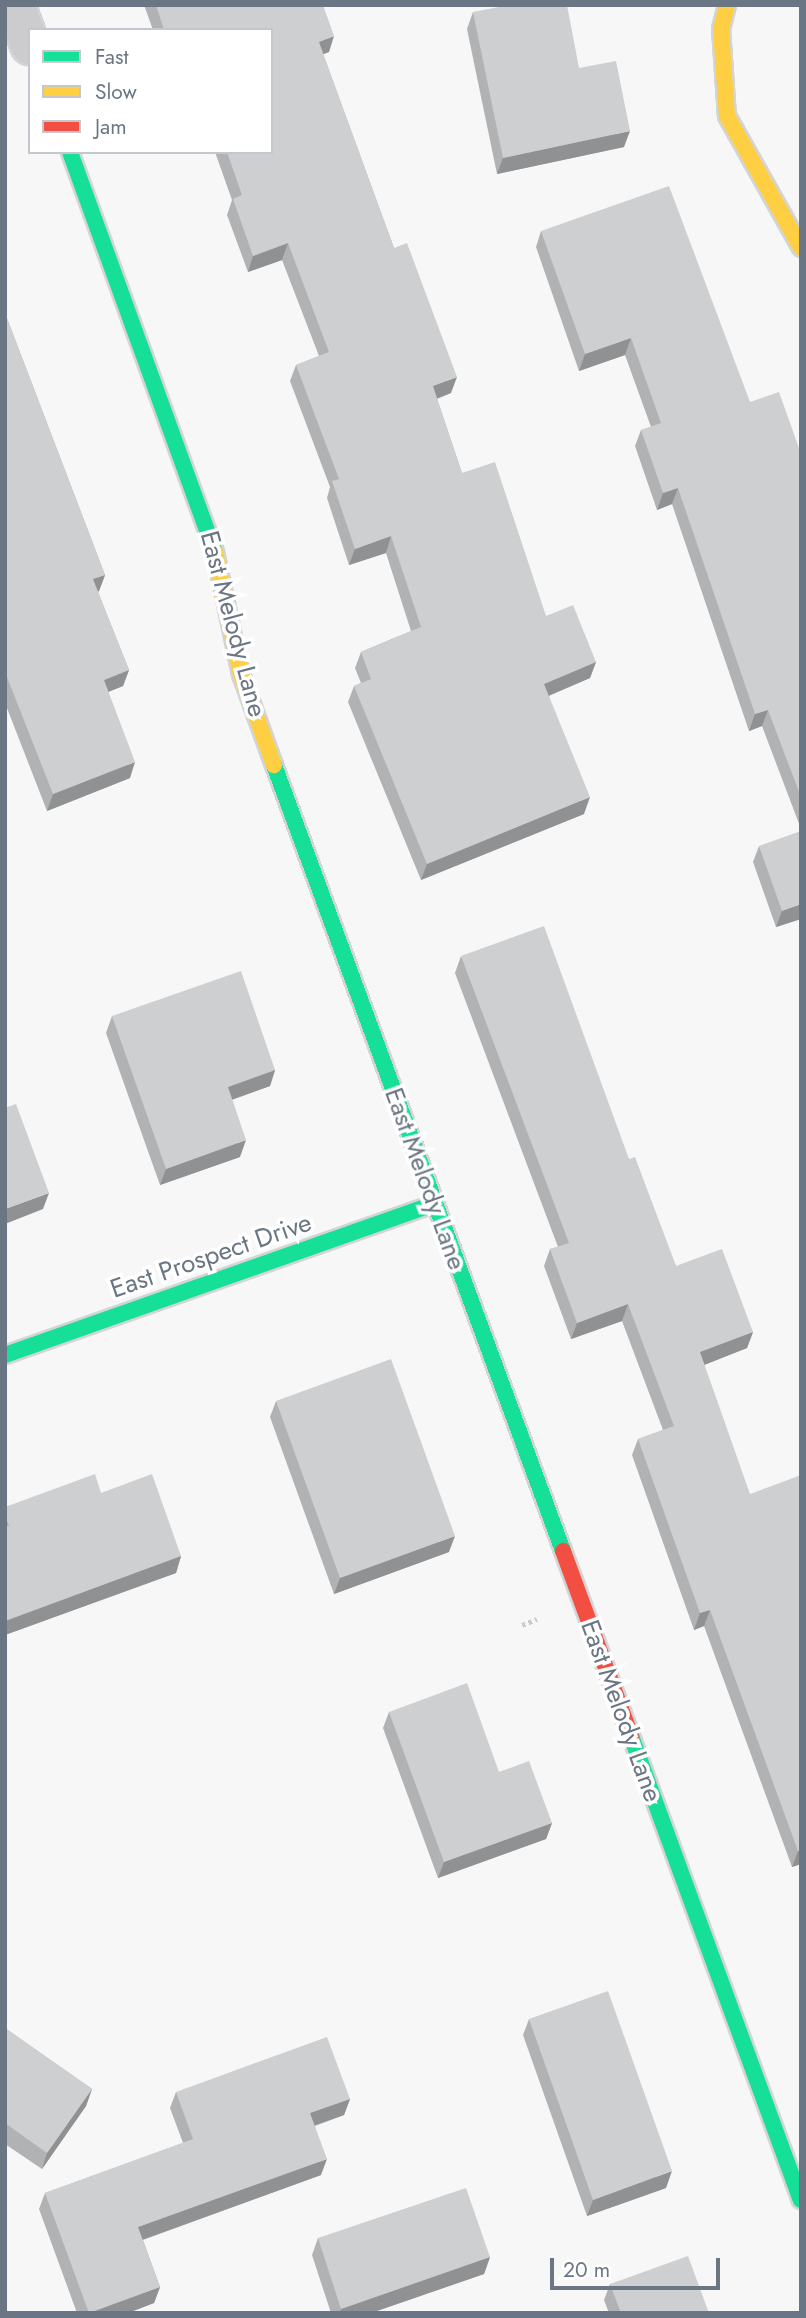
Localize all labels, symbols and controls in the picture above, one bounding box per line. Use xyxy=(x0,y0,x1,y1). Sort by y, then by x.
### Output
legend xyxy=(28,28,273,154)
text: Fast xyxy=(95,42,128,72)
text: Slow xyxy=(95,77,137,107)
text: Jam xyxy=(95,112,127,142)
street label: East Melody Lane xyxy=(193,528,273,720)
street label: East Melody Lane xyxy=(378,1084,472,1274)
street label: East Prospect Drive xyxy=(106,1207,316,1305)
street label: East Melody Lane xyxy=(574,1616,668,1806)
scale bar xyxy=(554,2244,724,2288)
text: 20 m xyxy=(563,2255,610,2285)

